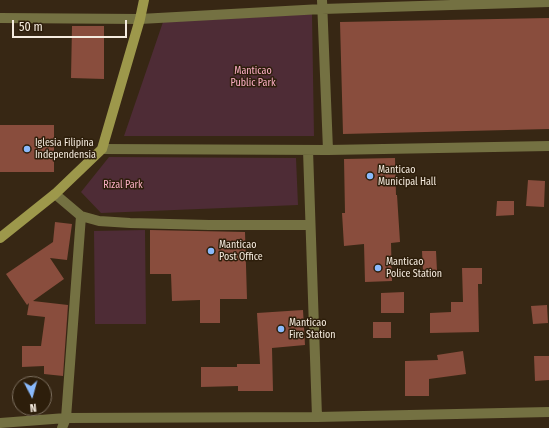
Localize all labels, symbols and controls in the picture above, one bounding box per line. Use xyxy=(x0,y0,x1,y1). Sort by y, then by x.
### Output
scale bar xyxy=(14,12,129,38)
text: 50 m xyxy=(19,20,43,34)
park label: Manticao Public Park xyxy=(230,65,276,88)
place label: Iglesia Filipina Independensia xyxy=(35,137,96,160)
marker: Iglesia Filipina Independensia xyxy=(22,144,32,154)
place label: Manticao Municipal Hall xyxy=(378,164,436,188)
marker: Manticao Municipal Hall xyxy=(365,171,375,181)
park label: Rizal Park xyxy=(103,179,143,191)
place label: Manticao Post Office xyxy=(219,239,263,262)
marker: Manticao Post Office xyxy=(206,246,216,256)
place label: Manticao Police Station xyxy=(386,256,442,280)
marker: Manticao Police Station xyxy=(373,263,383,273)
place label: Manticao Fire Station xyxy=(289,317,335,340)
marker: Manticao Fire Station xyxy=(276,324,286,334)
north arrow xyxy=(12,376,52,416)
text: N xyxy=(29,401,37,414)

